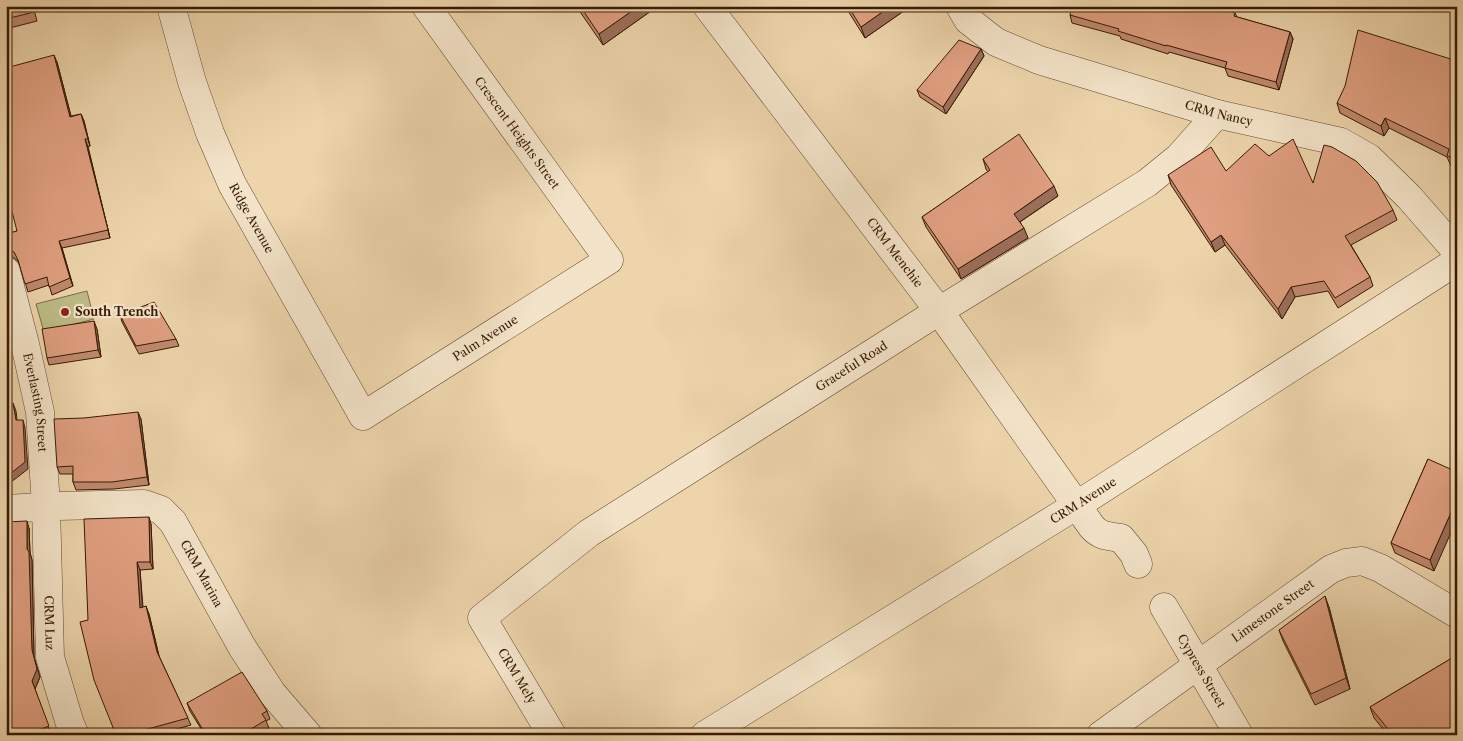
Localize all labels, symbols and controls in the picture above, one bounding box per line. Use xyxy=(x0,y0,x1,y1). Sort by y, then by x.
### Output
street label: Crescent Heights Street xyxy=(472,74,564,192)
street label: CRM Nancy xyxy=(1183,97,1255,129)
street label: Ridge Avenue xyxy=(226,180,278,256)
street label: CRM Menchie xyxy=(864,215,927,290)
place label: South Trench xyxy=(75,304,159,319)
marker: South Trench xyxy=(59,306,71,318)
street label: Palm Avenue xyxy=(450,311,521,364)
street label: Graceful Road xyxy=(813,337,891,394)
street label: Everlasting Street xyxy=(20,351,51,453)
street label: CRM Avenue xyxy=(1047,474,1119,527)
street label: CRM Marina xyxy=(177,537,227,610)
street label: Limestone Street xyxy=(1229,575,1317,645)
street label: CRM Luz xyxy=(41,595,58,650)
street label: Cypress Street xyxy=(1174,631,1230,711)
street label: CRM Mely xyxy=(495,645,540,706)

